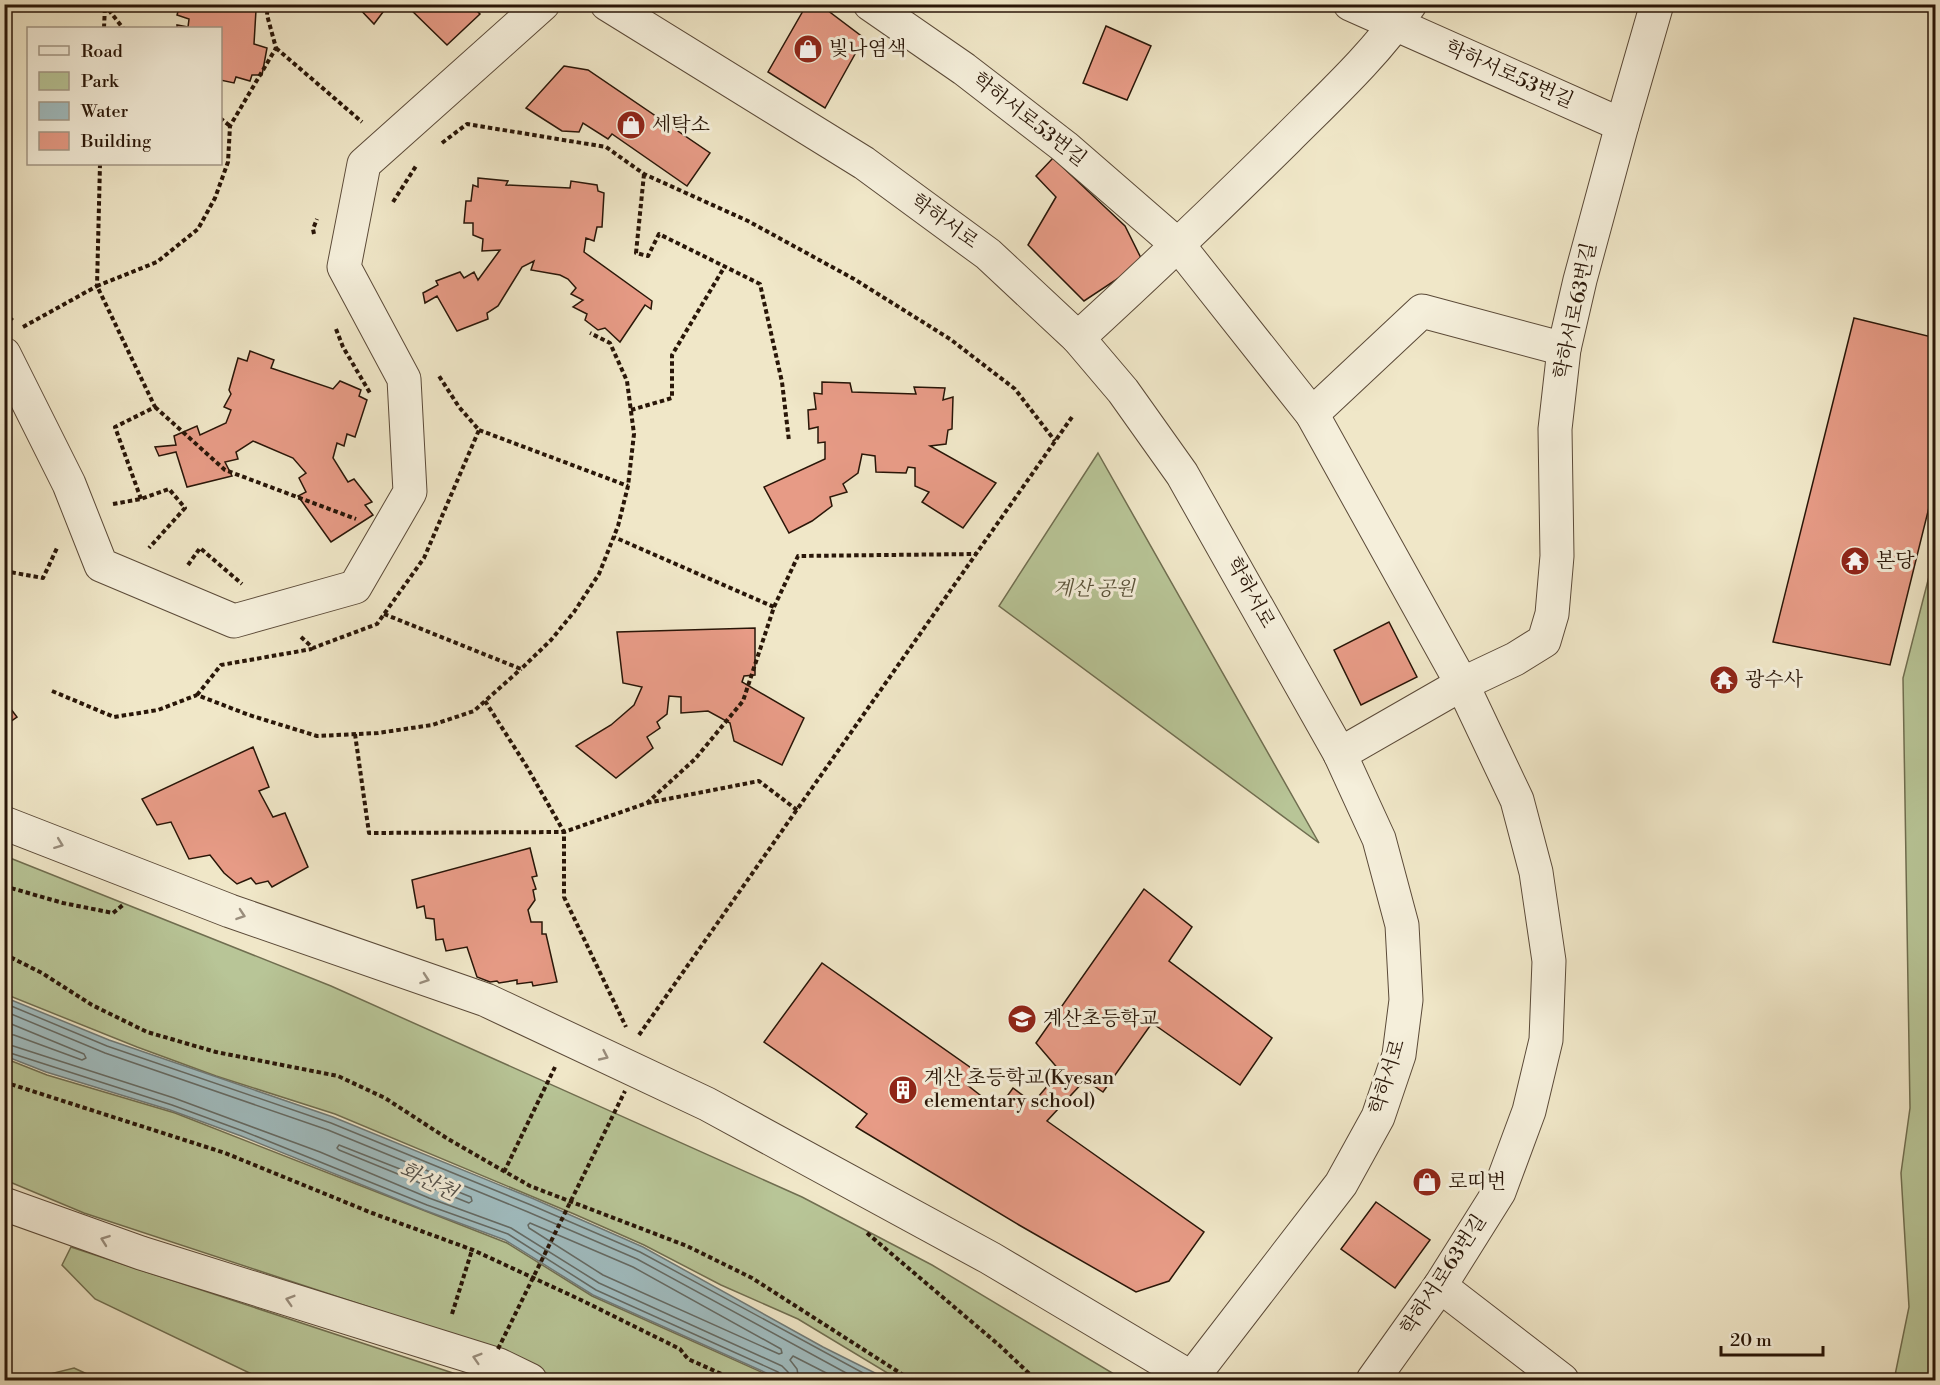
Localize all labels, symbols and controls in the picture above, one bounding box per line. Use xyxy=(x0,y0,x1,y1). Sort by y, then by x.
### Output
legend xyxy=(27,27,222,165)
shop icon: 빛나염색 xyxy=(792,33,824,65)
street label: 학하서로53번길 xyxy=(1441,36,1577,114)
place label: 빛나염색 xyxy=(829,37,906,62)
text: Road xyxy=(81,40,124,63)
street label: 학하서로53번길 xyxy=(967,68,1091,172)
text: Park xyxy=(81,70,120,93)
text: Water xyxy=(80,100,129,123)
shop icon: 세탁소 xyxy=(615,109,647,141)
place label: 세탁소 xyxy=(652,113,710,138)
text: Building xyxy=(80,130,152,153)
street label: 학하서로 xyxy=(905,189,983,255)
street label: 학하서로63번길 xyxy=(1549,240,1603,382)
temple icon: 본당 xyxy=(1839,545,1871,577)
place label: 본당 xyxy=(1876,549,1915,574)
street label: 학하서로 xyxy=(1220,553,1280,633)
park label: 계산 공원 xyxy=(1053,577,1136,602)
temple icon: 광수사 xyxy=(1708,664,1740,696)
place label: 광수사 xyxy=(1745,668,1804,693)
one-way arrow xyxy=(53,837,64,849)
one-way arrow xyxy=(235,907,246,920)
one-way arrow xyxy=(419,971,430,984)
school or university icon: 계산초등학교 xyxy=(1006,1003,1038,1035)
place label: 계산초등학교 xyxy=(1043,1007,1160,1032)
street label: 학하서로 xyxy=(1365,1036,1411,1118)
one-way arrow xyxy=(597,1048,608,1060)
place label: 계산 초등학교(Kyesan elementary school) xyxy=(924,1066,1114,1114)
building icon: 계산 초등학교(Kyesan elementary school) xyxy=(887,1074,919,1106)
water label: 화산천 xyxy=(395,1157,463,1208)
shop icon: 로띠번 xyxy=(1411,1166,1443,1198)
place label: 로띠번 xyxy=(1448,1170,1506,1195)
street label: 학하서로63번길 xyxy=(1396,1210,1492,1340)
one-way arrow xyxy=(100,1235,111,1248)
one-way arrow xyxy=(285,1295,296,1307)
scale bar xyxy=(1721,1319,1823,1357)
text: 20 m xyxy=(1730,1329,1772,1352)
one-way arrow xyxy=(472,1353,482,1365)

